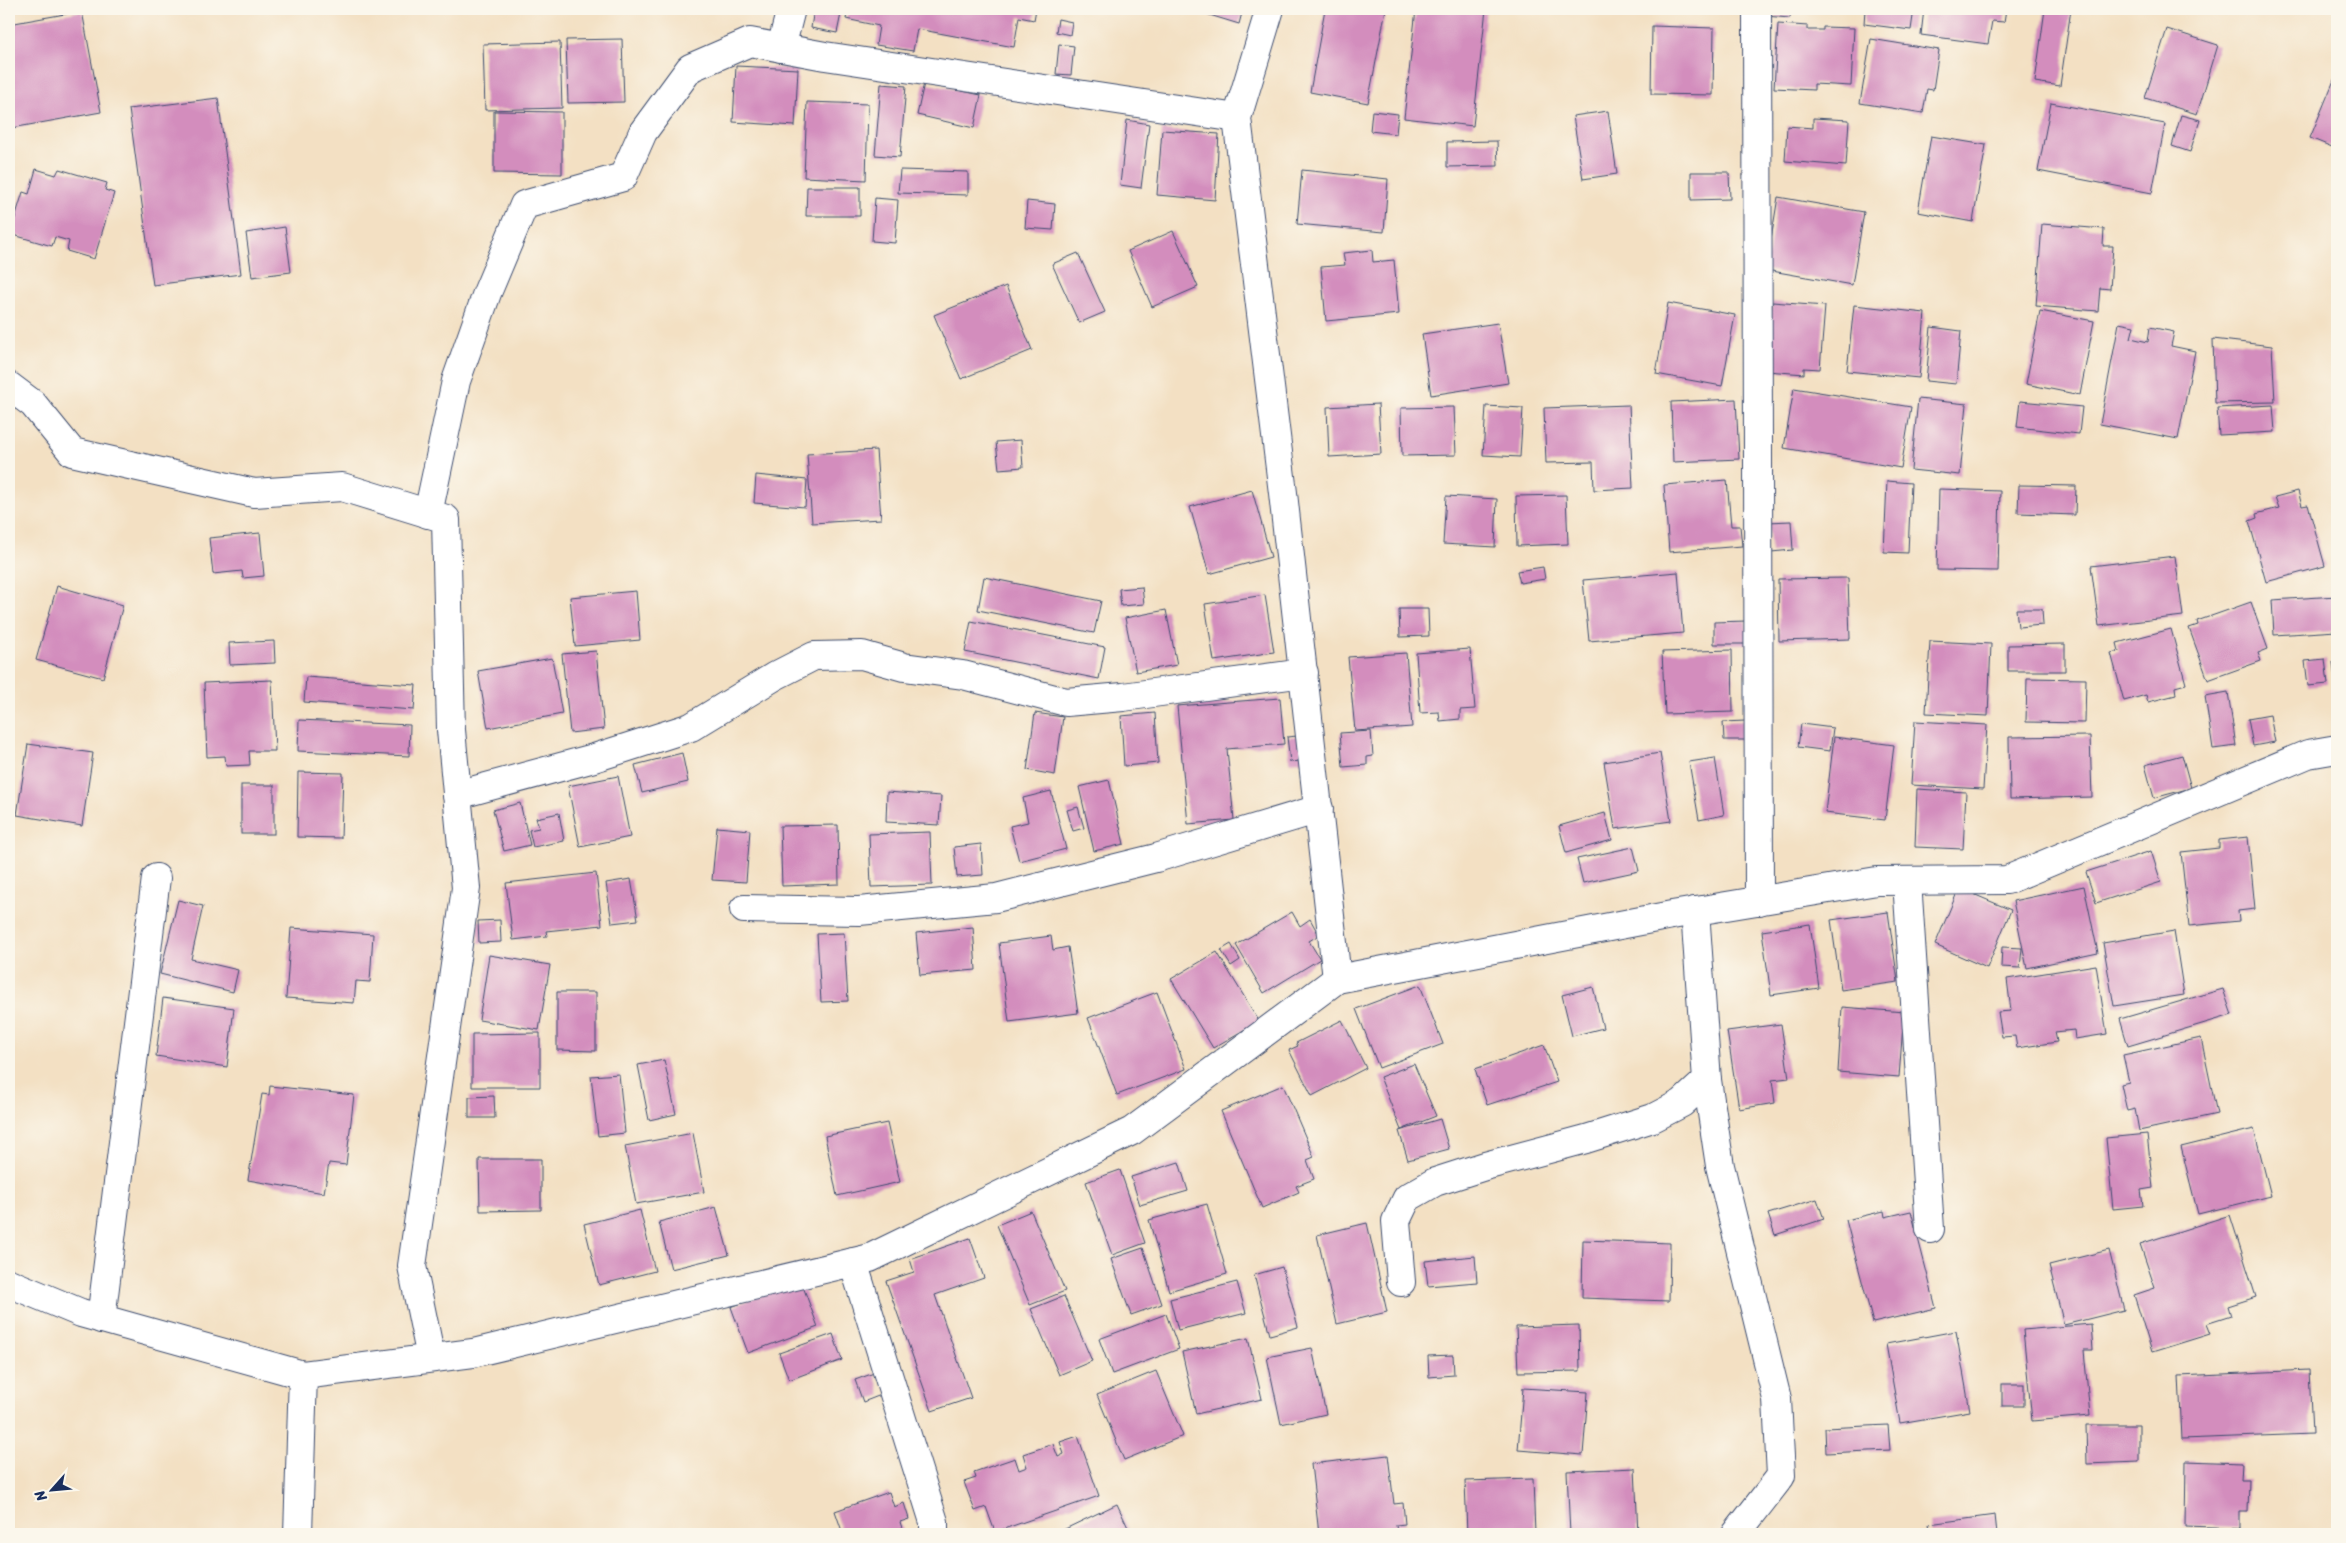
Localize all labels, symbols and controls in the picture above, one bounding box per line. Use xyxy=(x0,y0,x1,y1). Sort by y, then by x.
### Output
north arrow xyxy=(28,1466,78,1516)
text: N xyxy=(27,1485,55,1507)

